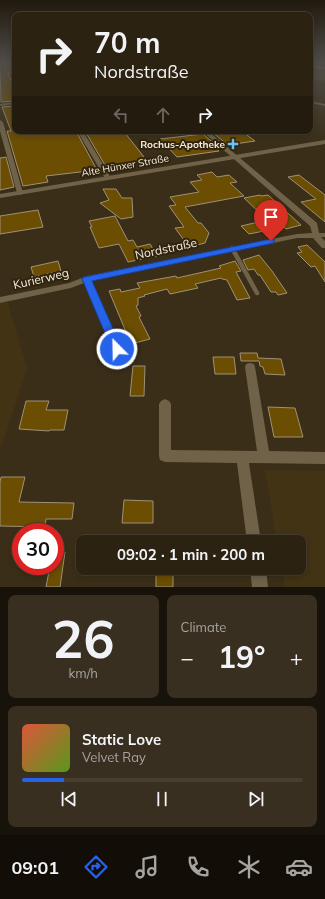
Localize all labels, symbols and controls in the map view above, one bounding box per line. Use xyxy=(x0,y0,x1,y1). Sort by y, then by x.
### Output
text: 70 m xyxy=(94,25,160,60)
icon: right xyxy=(28,28,80,80)
text: Nordstraße xyxy=(94,60,189,83)
icon: left xyxy=(110,104,132,126)
icon: ahead xyxy=(152,104,174,126)
icon: right xyxy=(194,104,216,126)
place label: Rochus-Apotheke xyxy=(140,138,226,151)
marker: Rochus-Apotheke xyxy=(228,139,238,149)
street label: Alte Hünxer Straße xyxy=(80,151,170,180)
pin xyxy=(254,200,288,241)
icon: arrive xyxy=(260,206,282,228)
street label: Nordstraße xyxy=(134,235,198,262)
street label: Kurierweg xyxy=(11,265,70,292)
position arrow xyxy=(96,328,138,370)
speed limit sign: 30 xyxy=(12,523,64,575)
text: 09:02 · 1 min · 200 m xyxy=(117,545,265,564)
text: 26 xyxy=(52,606,114,671)
text: Climate xyxy=(181,619,226,635)
text: 19° xyxy=(218,638,265,676)
text: − xyxy=(181,644,194,672)
text: + xyxy=(290,644,303,672)
text: km/h xyxy=(69,665,98,681)
text: Static Love xyxy=(82,730,161,749)
text: Velvet Ray xyxy=(82,749,146,765)
icon: previous xyxy=(58,788,80,810)
icon: pause xyxy=(151,788,173,810)
icon: next xyxy=(245,788,267,810)
icon: directions xyxy=(82,853,110,881)
icon: music xyxy=(133,853,161,881)
icon: phone xyxy=(184,853,212,881)
icon: climate xyxy=(235,853,263,881)
icon: car xyxy=(285,853,313,881)
text: 09:01 xyxy=(11,856,59,879)

